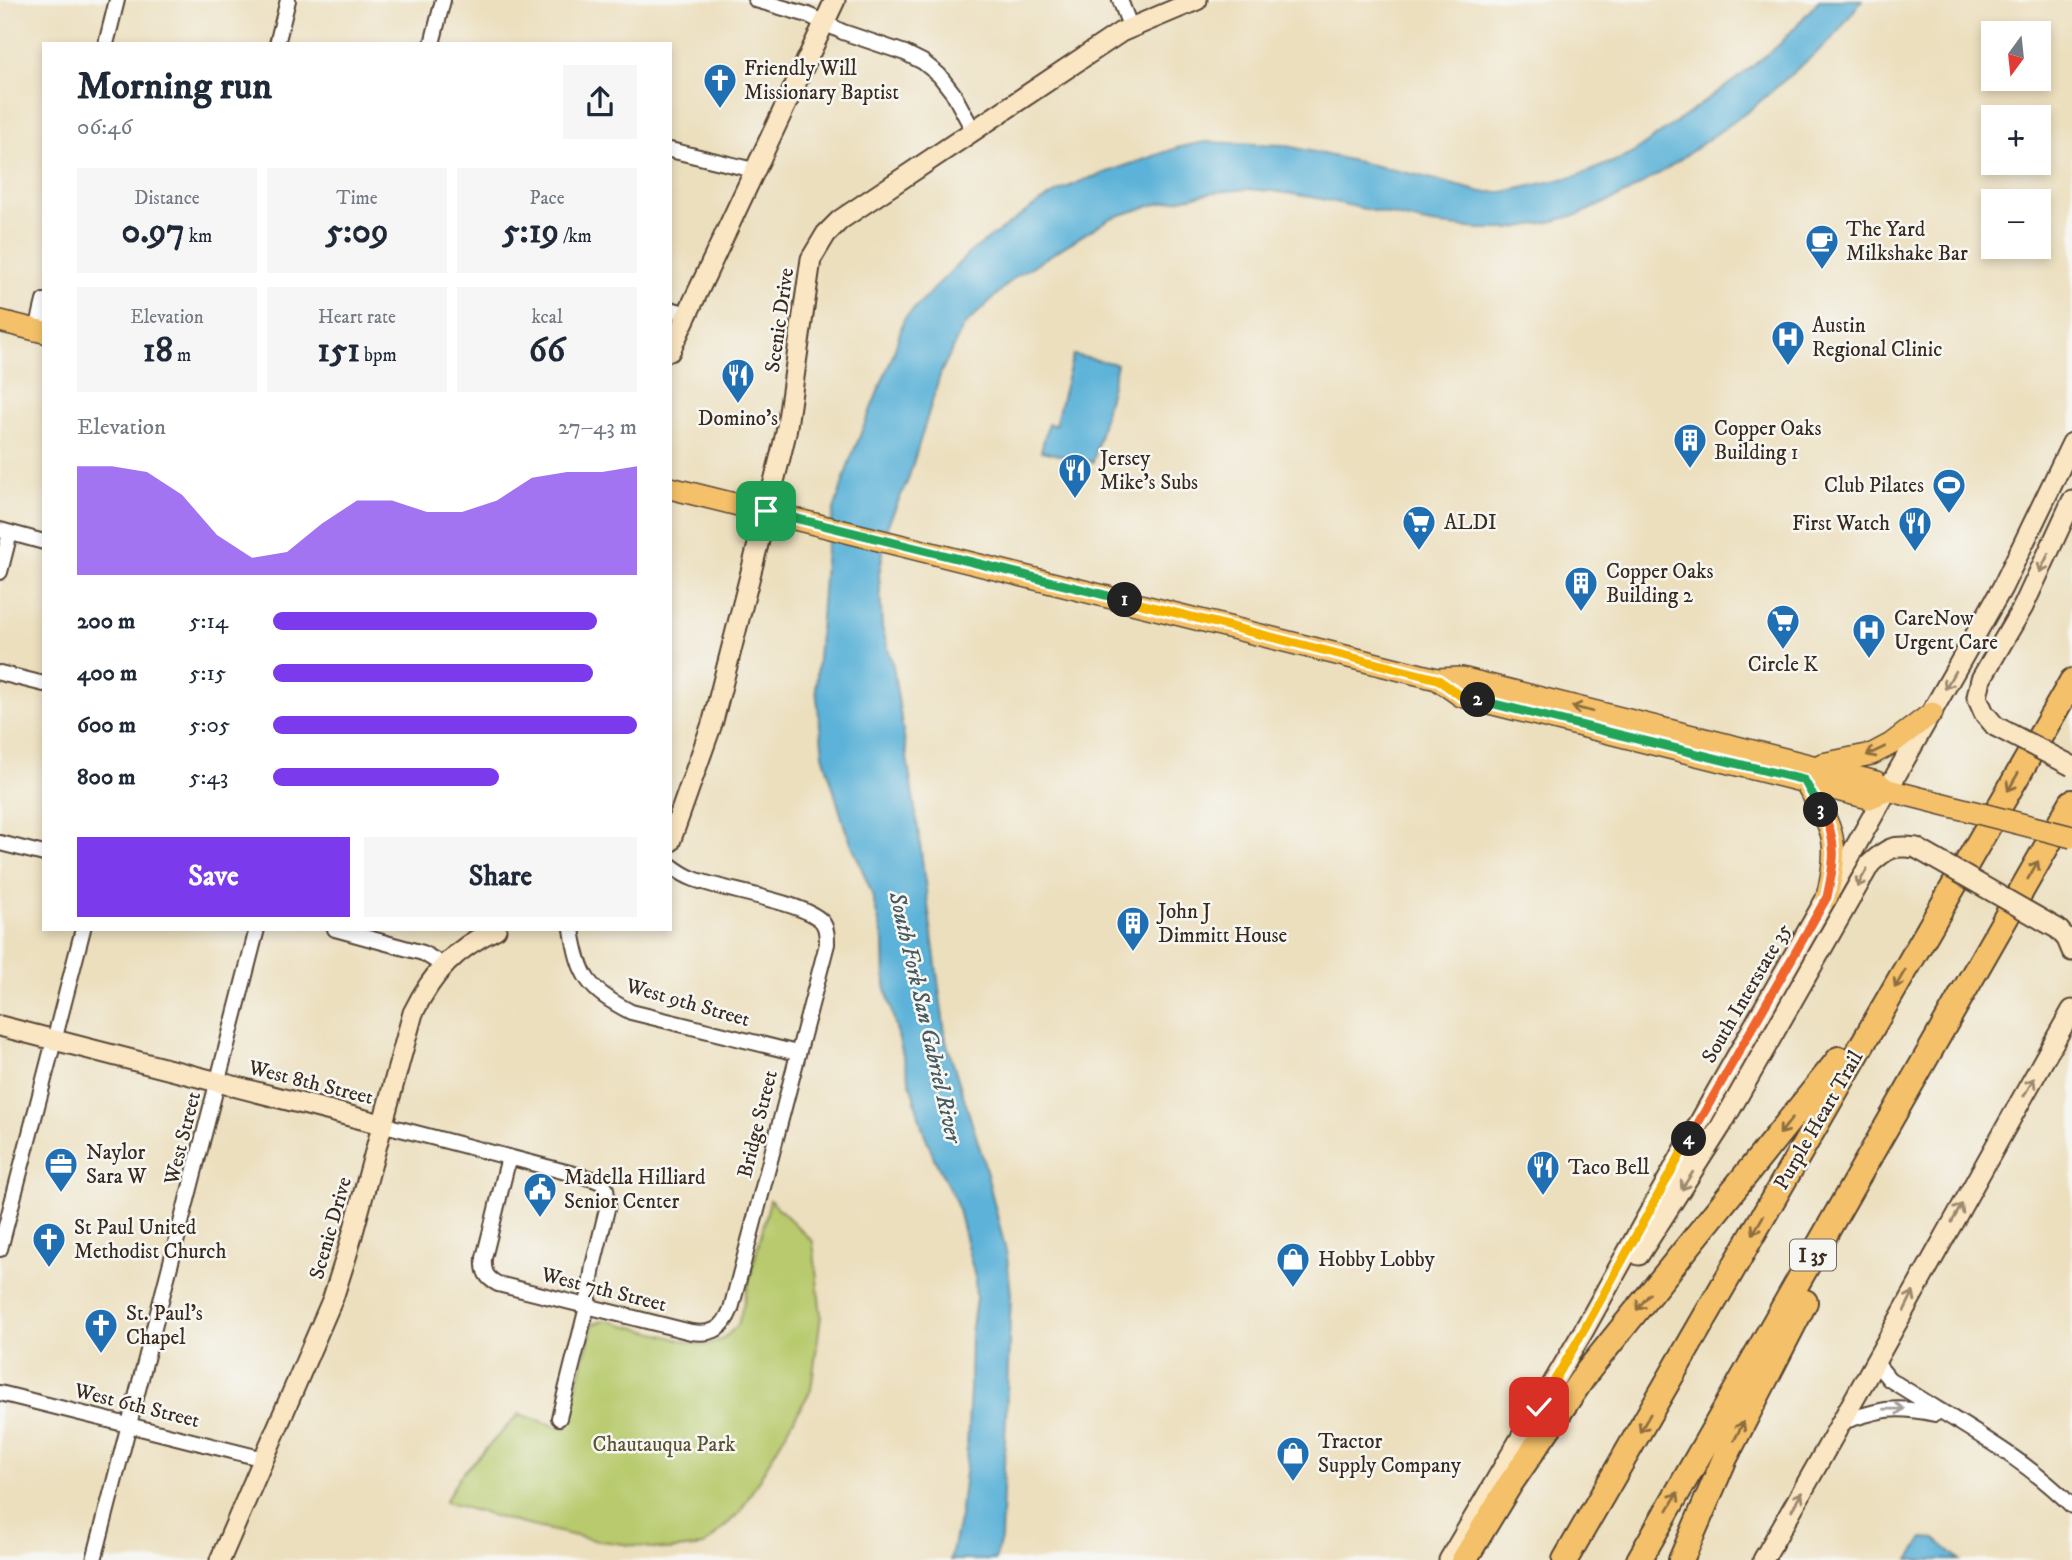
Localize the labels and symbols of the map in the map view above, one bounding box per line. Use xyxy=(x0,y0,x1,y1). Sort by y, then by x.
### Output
north arrow xyxy=(1981,21,2051,91)
place label: Friendly Will Missionary Baptist xyxy=(744,56,899,106)
church icon: Friendly Will Missionary Baptist xyxy=(701,61,739,110)
place label: The Yard Milkshake Bar xyxy=(1846,217,1968,267)
cafe icon: The Yard Milkshake Bar xyxy=(1803,222,1841,271)
street label: Scenic Drive xyxy=(760,266,800,374)
place label: Austin Regional Clinic xyxy=(1812,313,1942,363)
hospital icon: Austin Regional Clinic xyxy=(1769,318,1807,367)
restaurant icon: Domino's xyxy=(719,356,757,405)
place label: Domino's xyxy=(698,406,778,432)
place label: Copper Oaks Building 1 xyxy=(1714,416,1822,466)
building icon: Copper Oaks Building 1 xyxy=(1671,421,1709,470)
place label: Jersey Mike's Subs xyxy=(1098,446,1198,496)
restaurant icon: Jersey Mike's Subs xyxy=(1056,451,1094,500)
sports icon: Club Pilates xyxy=(1930,466,1968,515)
place label: Club Pilates xyxy=(1824,473,1924,499)
pin xyxy=(736,481,796,541)
supermarket icon: ALDI xyxy=(1400,503,1438,552)
restaurant icon: First Watch xyxy=(1896,504,1934,553)
place label: ALDI xyxy=(1444,510,1497,536)
place label: First Watch xyxy=(1792,511,1890,537)
one-way arrow xyxy=(2037,552,2050,573)
place label: Copper Oaks Building 2 xyxy=(1606,559,1714,609)
building icon: Copper Oaks Building 2 xyxy=(1562,564,1600,613)
pin: 1 xyxy=(1108,582,1142,618)
supermarket icon: Circle K xyxy=(1764,602,1802,651)
place label: CareNow Urgent Care xyxy=(1894,606,1998,656)
hospital icon: CareNow Urgent Care xyxy=(1850,611,1888,660)
place label: Circle K xyxy=(1748,652,1818,678)
one-way arrow xyxy=(1943,669,1957,689)
pin: 2 xyxy=(1460,682,1496,718)
one-way arrow xyxy=(1571,702,1594,715)
one-way arrow xyxy=(1866,745,1887,758)
one-way arrow xyxy=(2006,772,2020,792)
pin: 3 xyxy=(1804,792,1839,828)
one-way arrow xyxy=(2026,860,2040,880)
one-way arrow xyxy=(1855,867,1868,888)
water label: South Fork San Gabriel River xyxy=(881,888,968,1147)
place label: John J Dimmitt House xyxy=(1156,899,1288,949)
building icon: John J Dimmitt House xyxy=(1114,904,1152,953)
street label: South Interstate 35 xyxy=(1696,919,1797,1068)
one-way arrow xyxy=(1893,969,1907,989)
street label: West 9th Street xyxy=(622,973,753,1033)
street label: Purple Heart Trail xyxy=(1769,1046,1870,1195)
street label: West 8th Street xyxy=(245,1055,376,1111)
street label: Bridge Street xyxy=(732,1067,784,1181)
one-way arrow xyxy=(2022,1077,2036,1097)
street label: West Street xyxy=(159,1089,207,1188)
one-way arrow xyxy=(1778,1116,1794,1134)
pin: 4 xyxy=(1672,1122,1706,1156)
place label: Naylor Sara W xyxy=(86,1140,147,1190)
office icon: Naylor Sara W xyxy=(42,1145,80,1194)
restaurant icon: Taco Bell xyxy=(1524,1148,1562,1197)
place label: Taco Bell xyxy=(1568,1155,1650,1181)
place label: Madella Hilliard Senior Center xyxy=(564,1165,706,1215)
public building icon: Madella Hilliard Senior Center xyxy=(521,1170,559,1219)
one-way arrow xyxy=(1679,1170,1693,1190)
street label: Scenic Drive xyxy=(304,1174,358,1283)
one-way arrow xyxy=(1950,1203,1964,1223)
place label: St Paul United Methodist Church xyxy=(74,1215,226,1265)
one-way arrow xyxy=(1750,1215,1764,1235)
church icon: St Paul United Methodist Church xyxy=(30,1220,68,1269)
shop icon: Hobby Lobby xyxy=(1274,1240,1312,1289)
road number: I 35 xyxy=(1790,1240,1836,1270)
place label: Hobby Lobby xyxy=(1318,1247,1436,1273)
street label: West 7th Street xyxy=(537,1262,669,1318)
one-way arrow xyxy=(1903,1291,1917,1312)
one-way arrow xyxy=(1635,1293,1650,1311)
place label: St. Paul's Chapel xyxy=(126,1301,203,1351)
church icon: St. Paul's Chapel xyxy=(82,1306,120,1355)
pin xyxy=(1509,1377,1569,1437)
street label: West 6th Street xyxy=(71,1378,202,1434)
one-way arrow xyxy=(1882,1402,1905,1415)
one-way arrow xyxy=(1637,1412,1651,1432)
one-way arrow xyxy=(1733,1421,1747,1442)
place label: Tractor Supply Company xyxy=(1318,1429,1462,1479)
park label: Chautauqua Park xyxy=(592,1432,736,1458)
shop icon: Tractor Supply Company xyxy=(1274,1434,1312,1483)
one-way arrow xyxy=(1666,1491,1680,1511)
one-way arrow xyxy=(1790,1491,1804,1511)

